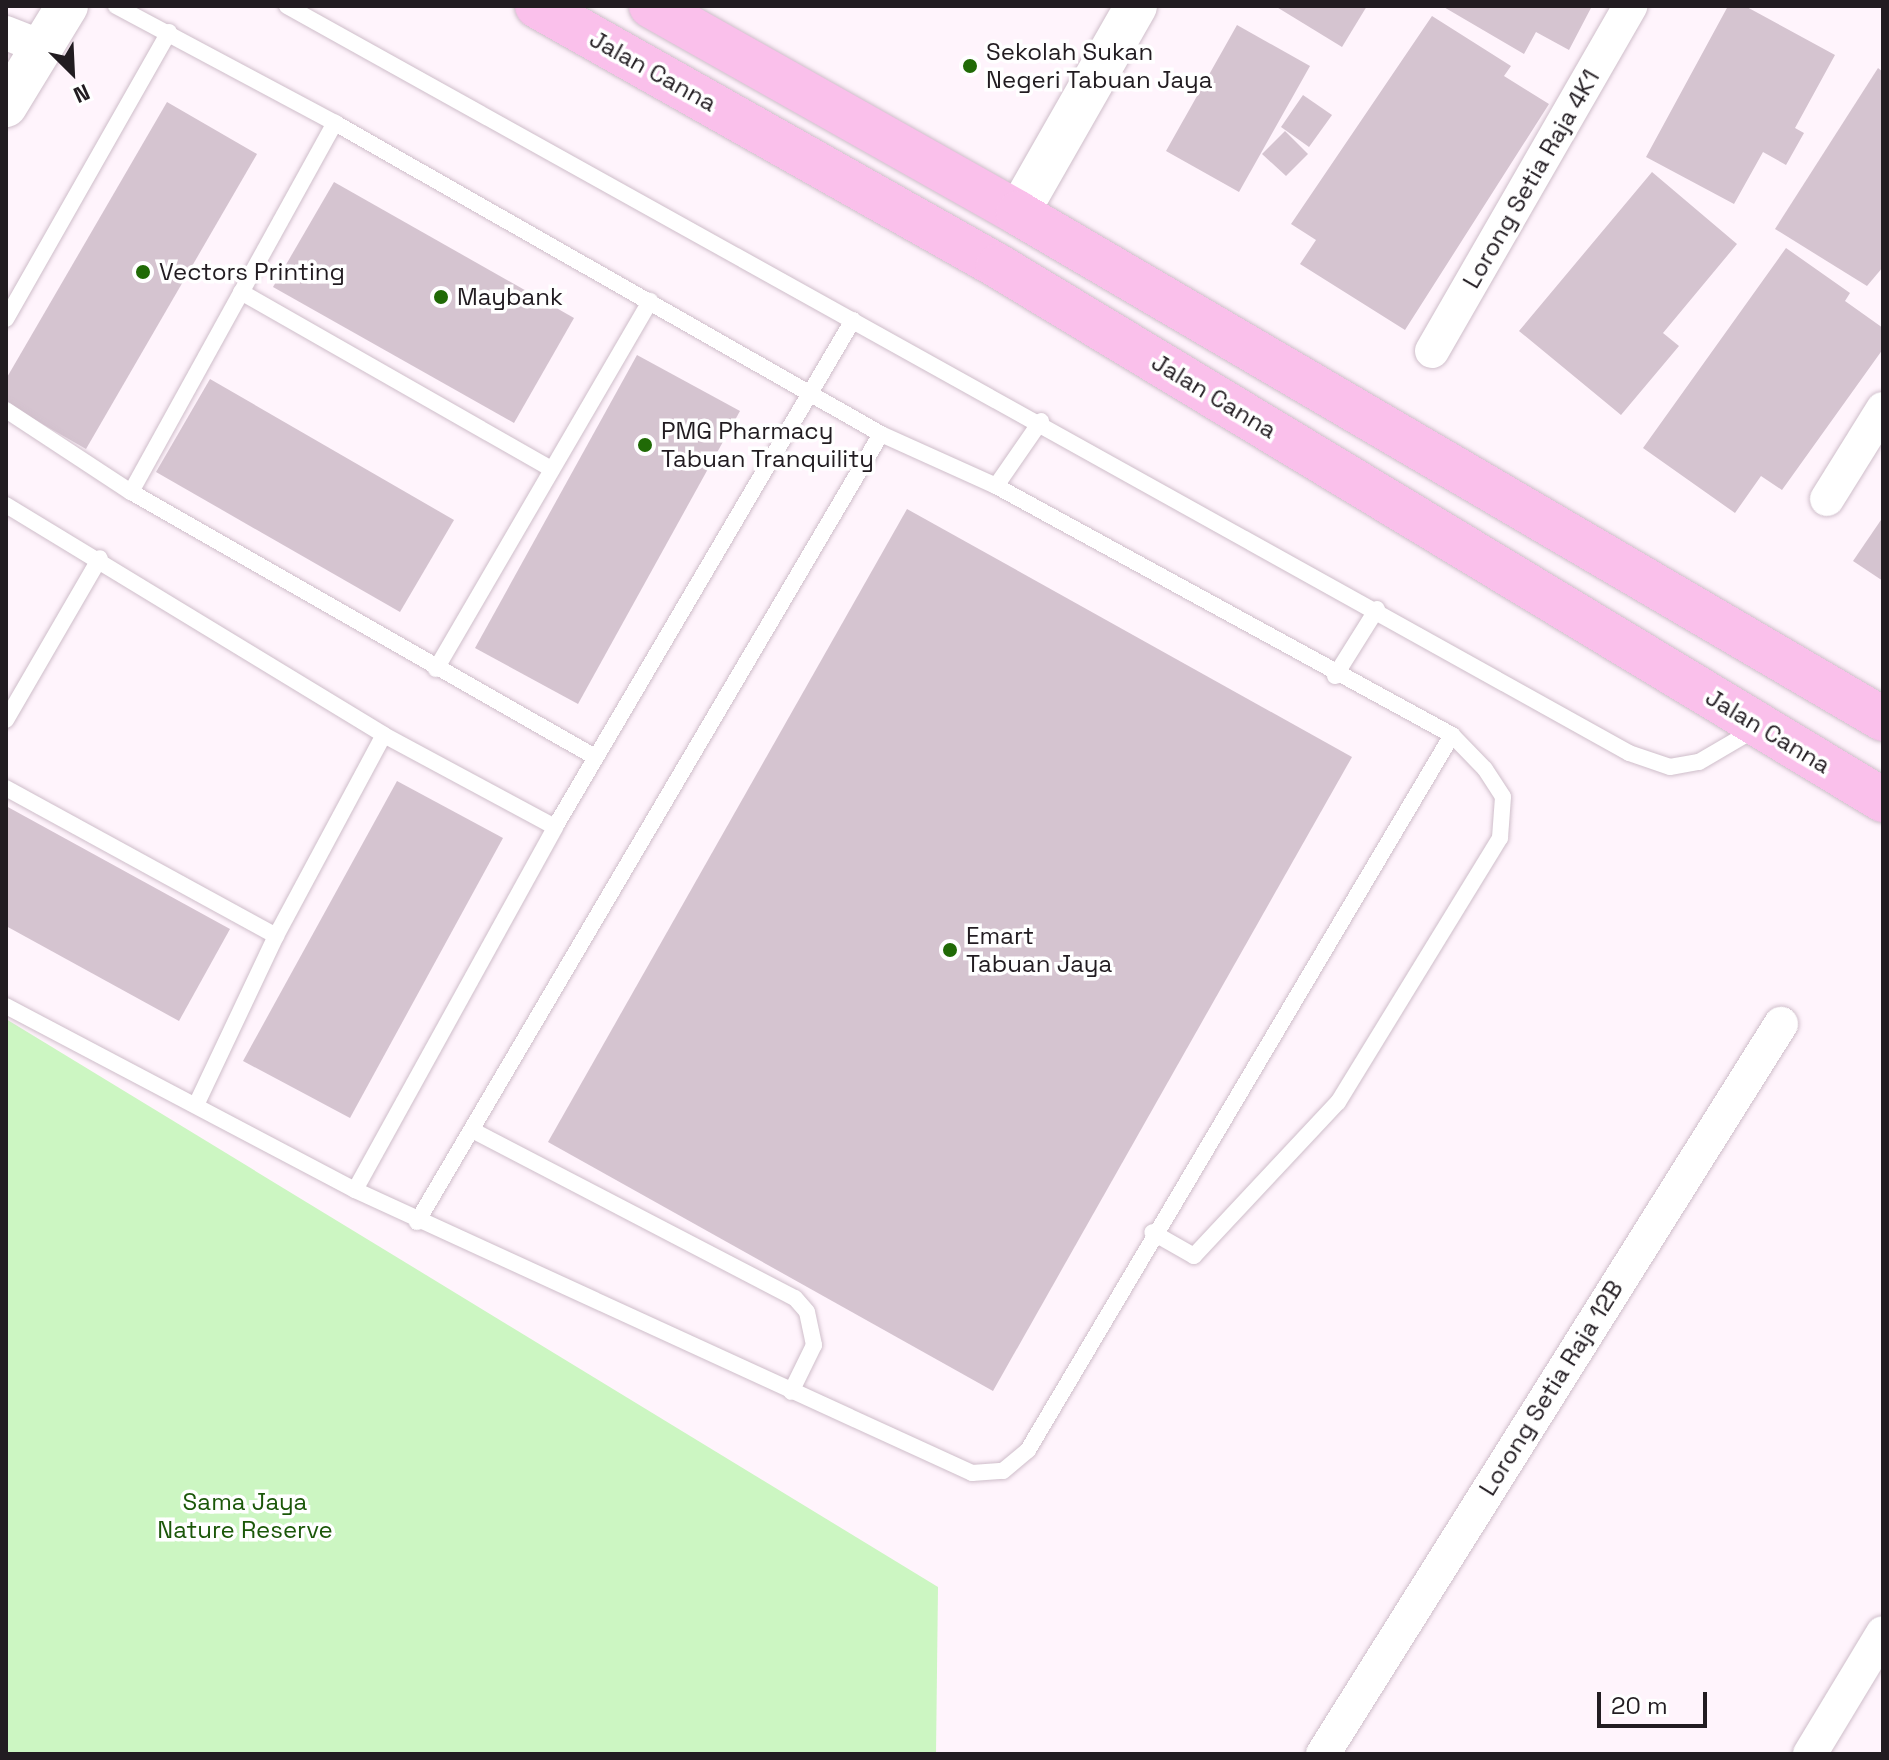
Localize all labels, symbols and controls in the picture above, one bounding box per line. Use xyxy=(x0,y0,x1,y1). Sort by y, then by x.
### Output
street label: Jalan Canna xyxy=(585,24,721,118)
north arrow xyxy=(32,32,112,112)
place label: Sekolah Sukan Negeri Tabuan Jaya xyxy=(986,38,1213,94)
marker: Sekolah Sukan Negeri Tabuan Jaya xyxy=(961,57,979,75)
street label: Lorong Setia Raja 4K1 xyxy=(1457,65,1605,293)
text: N xyxy=(69,78,94,110)
place label: Vectors Printing xyxy=(159,258,345,286)
marker: Vectors Printing xyxy=(134,263,152,281)
place label: Maybank xyxy=(457,283,563,311)
marker: Maybank xyxy=(432,288,450,306)
street label: Jalan Canna xyxy=(1146,347,1282,445)
place label: PMG Pharmacy Tabuan Tranquility xyxy=(661,417,875,473)
marker: PMG Pharmacy Tabuan Tranquility xyxy=(636,436,654,454)
street label: Jalan Canna xyxy=(1700,682,1836,780)
place label: Emart Tabuan Jaya xyxy=(966,922,1112,978)
marker: Emart Tabuan Jaya xyxy=(941,941,959,959)
street label: Lorong Setia Raja 12B xyxy=(1473,1275,1629,1501)
park label: Sama Jaya Nature Reserve xyxy=(157,1488,333,1544)
scale bar xyxy=(1601,1676,1711,1726)
text: 20 m xyxy=(1611,1690,1668,1721)

